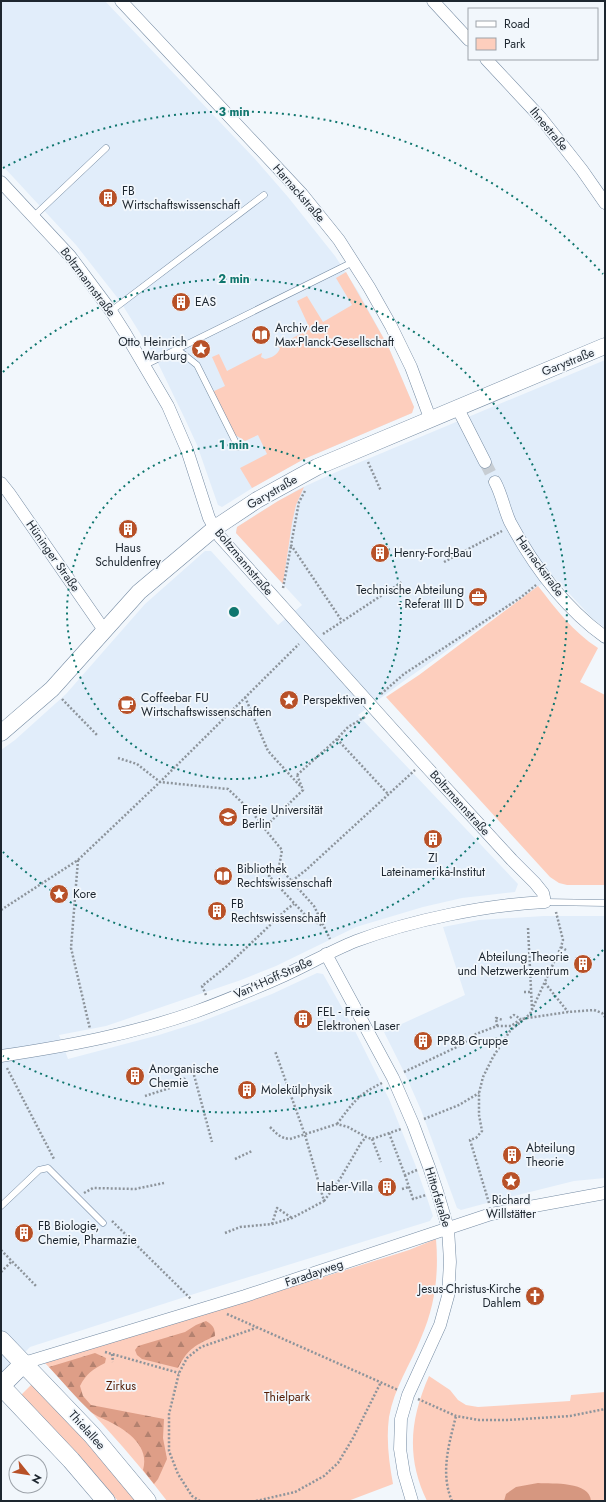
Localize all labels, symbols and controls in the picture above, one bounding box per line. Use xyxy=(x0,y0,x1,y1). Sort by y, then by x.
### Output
legend xyxy=(468,8,598,60)
text: Road xyxy=(504,15,530,33)
text: Park xyxy=(504,35,526,53)
text: 3 min xyxy=(218,103,250,121)
street label: Ihnestraße xyxy=(525,103,573,155)
street label: Harnackstraße xyxy=(269,160,329,226)
place label: FB Wirtschaftswissenschaft xyxy=(122,182,240,214)
building icon: FB Wirtschaftswissenschaft xyxy=(97,187,119,209)
street label: Boltzmannstraße xyxy=(56,244,120,320)
text: 2 min xyxy=(218,270,250,288)
building icon: EAS xyxy=(170,291,192,313)
place label: EAS xyxy=(195,293,217,311)
place label: Archiv der Max-Planck-Gesellschaft xyxy=(275,319,394,351)
library icon: Archiv der Max-Planck-Gesellschaft xyxy=(250,324,272,346)
place label: Otto Heinrich Warburg xyxy=(118,333,187,365)
place icon: Otto Heinrich Warburg xyxy=(190,338,212,360)
street label: Garystraße xyxy=(539,343,597,381)
text: 1 min xyxy=(219,436,249,454)
street label: Garystraße xyxy=(244,470,300,514)
street label: Hüninger Straße xyxy=(22,517,84,595)
building icon: Haus Schuldenfrey xyxy=(117,518,139,540)
street label: Boltzmannstraße xyxy=(211,525,277,599)
street label: Harnackstraße xyxy=(512,532,568,600)
place label: Haus Schuldenfrey xyxy=(95,539,162,571)
building icon: Henry-Ford-Bau xyxy=(369,542,391,564)
place label: Henry-Ford-Bau xyxy=(394,544,472,562)
place label: Technische Abteilung - Referat III D xyxy=(356,581,464,613)
office icon: Technische Abteilung - Referat III D xyxy=(467,586,489,608)
centre of rings xyxy=(227,605,241,619)
place label: Coffeebar FU Wirtschaftswissenschaften xyxy=(141,689,272,721)
place icon: Perspektiven xyxy=(278,689,300,711)
place label: Perspektiven xyxy=(303,691,366,709)
cafe icon: Coffeebar FU Wirtschaftswissenschaften xyxy=(116,694,138,716)
street label: Boltzmannstraße xyxy=(426,766,494,840)
place label: Freie Universität Berlin xyxy=(242,801,323,833)
school or university icon: Freie Universität Berlin xyxy=(217,806,239,828)
building icon: ZI Lateinamerika-Institut xyxy=(422,828,444,850)
place label: ZI Lateinamerika-Institut xyxy=(381,849,485,881)
place label: Bibliothek Rechtswissenschaft xyxy=(237,860,332,892)
library icon: Bibliothek Rechtswissenschaft xyxy=(212,865,234,887)
place icon: Kore xyxy=(48,883,70,905)
place label: Kore xyxy=(73,885,96,903)
place label: FB Rechtswissenschaft xyxy=(231,895,326,927)
building icon: FB Rechtswissenschaft xyxy=(206,900,228,922)
place label: Abteilung Theorie und Netzwerkzentrum xyxy=(458,948,569,980)
street label: Van't-Hoff-Straße xyxy=(231,953,315,1003)
building icon: Abteilung Theorie und Netzwerkzentrum xyxy=(572,953,594,975)
place label: FEL - Freie Elektronen Laser xyxy=(317,1003,401,1035)
building icon: FEL - Freie Elektronen Laser xyxy=(292,1008,314,1030)
building icon: PP&B Gruppe xyxy=(412,1030,434,1052)
place label: PP&B Gruppe xyxy=(437,1032,508,1050)
place label: Anorganische Chemie xyxy=(149,1060,219,1092)
building icon: Anorganische Chemie xyxy=(124,1065,146,1087)
building icon: Molekülphysik xyxy=(236,1079,258,1101)
place label: Molekülphysik xyxy=(261,1081,333,1099)
place label: Abteilung Theorie xyxy=(526,1139,575,1171)
building icon: Abteilung Theorie xyxy=(501,1144,523,1166)
street label: Hittorfstraße xyxy=(420,1165,456,1229)
place icon: Richard Willstätter xyxy=(500,1170,522,1192)
building icon: Haber-Villa xyxy=(376,1176,398,1198)
place label: Haber-Villa xyxy=(317,1178,373,1196)
place label: Richard Willstätter xyxy=(486,1191,537,1223)
place label: FB Biologie, Chemie, Pharmazie xyxy=(38,1217,137,1249)
building icon: FB Biologie, Chemie, Pharmazie xyxy=(13,1222,35,1244)
street label: Faradayweg xyxy=(282,1255,346,1291)
place label: Jesus-Christus-Kirche Dahlem xyxy=(416,1280,521,1312)
church icon: Jesus-Christus-Kirche Dahlem xyxy=(524,1285,546,1307)
park label: Zirkus xyxy=(106,1377,136,1395)
park label: Thielpark xyxy=(264,1388,311,1406)
street label: Thielallee xyxy=(64,1406,110,1454)
north arrow xyxy=(8,1454,48,1494)
text: N xyxy=(28,1471,46,1487)

